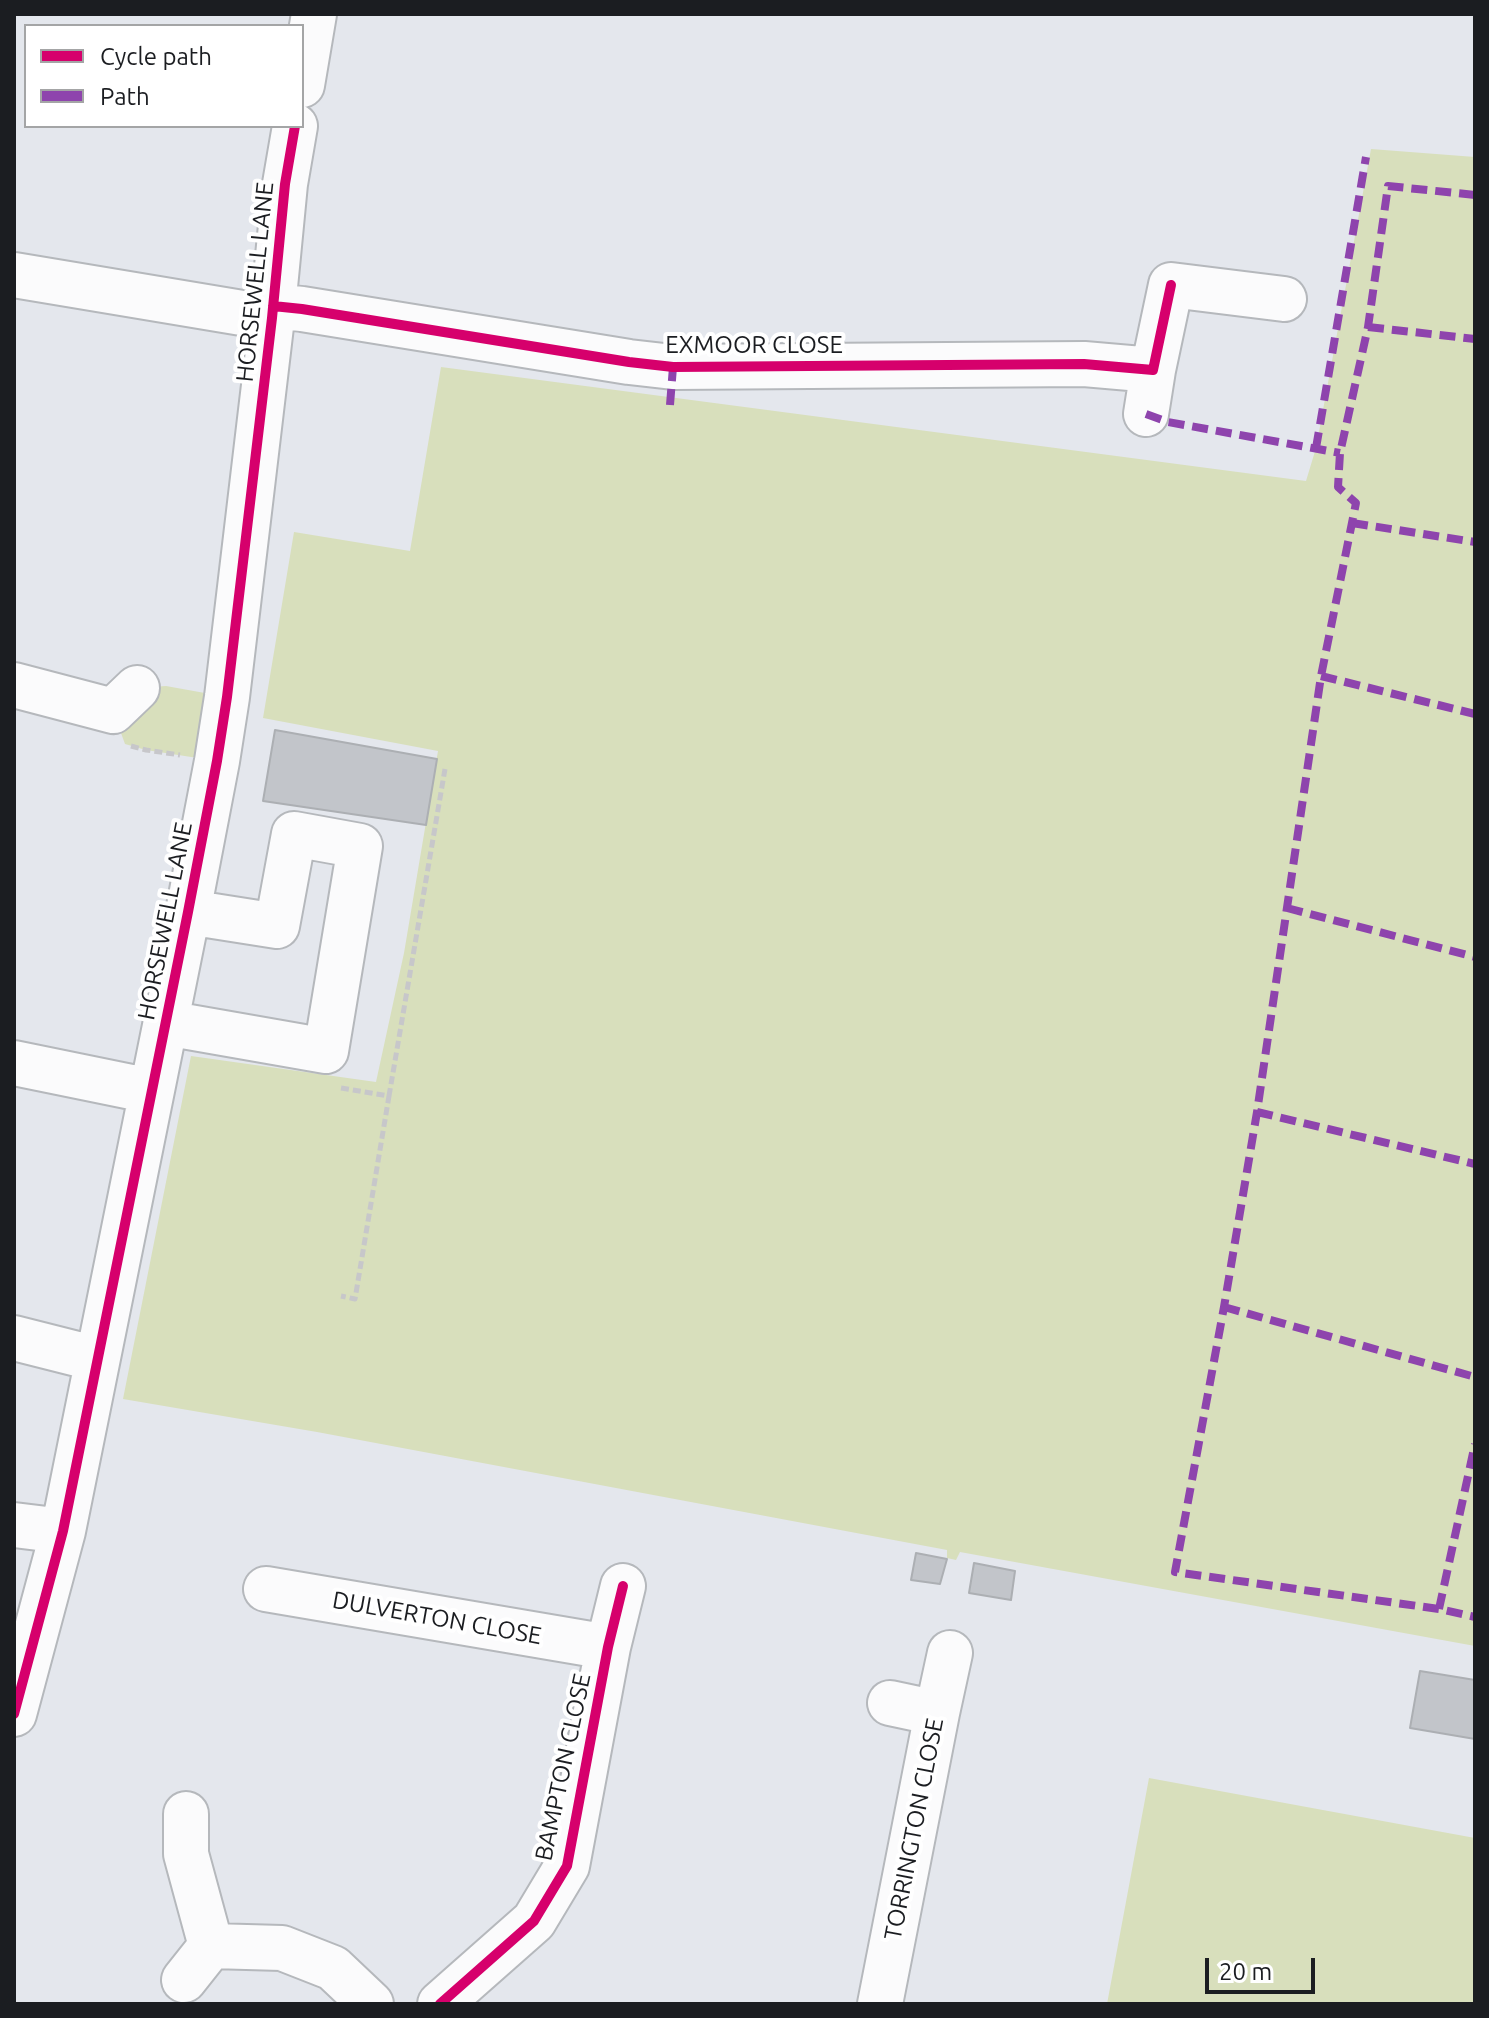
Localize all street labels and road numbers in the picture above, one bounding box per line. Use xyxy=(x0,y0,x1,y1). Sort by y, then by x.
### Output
street label: HORSEWELL LANE xyxy=(230,181,280,383)
street label: EXMOOR CLOSE xyxy=(665,331,843,359)
street label: HORSEWELL LANE xyxy=(132,820,198,1022)
street label: DULVERTON CLOSE xyxy=(330,1585,544,1651)
street label: BAMPTON CLOSE xyxy=(529,1671,597,1863)
street label: TORRINGTON CLOSE xyxy=(878,1715,950,1943)

